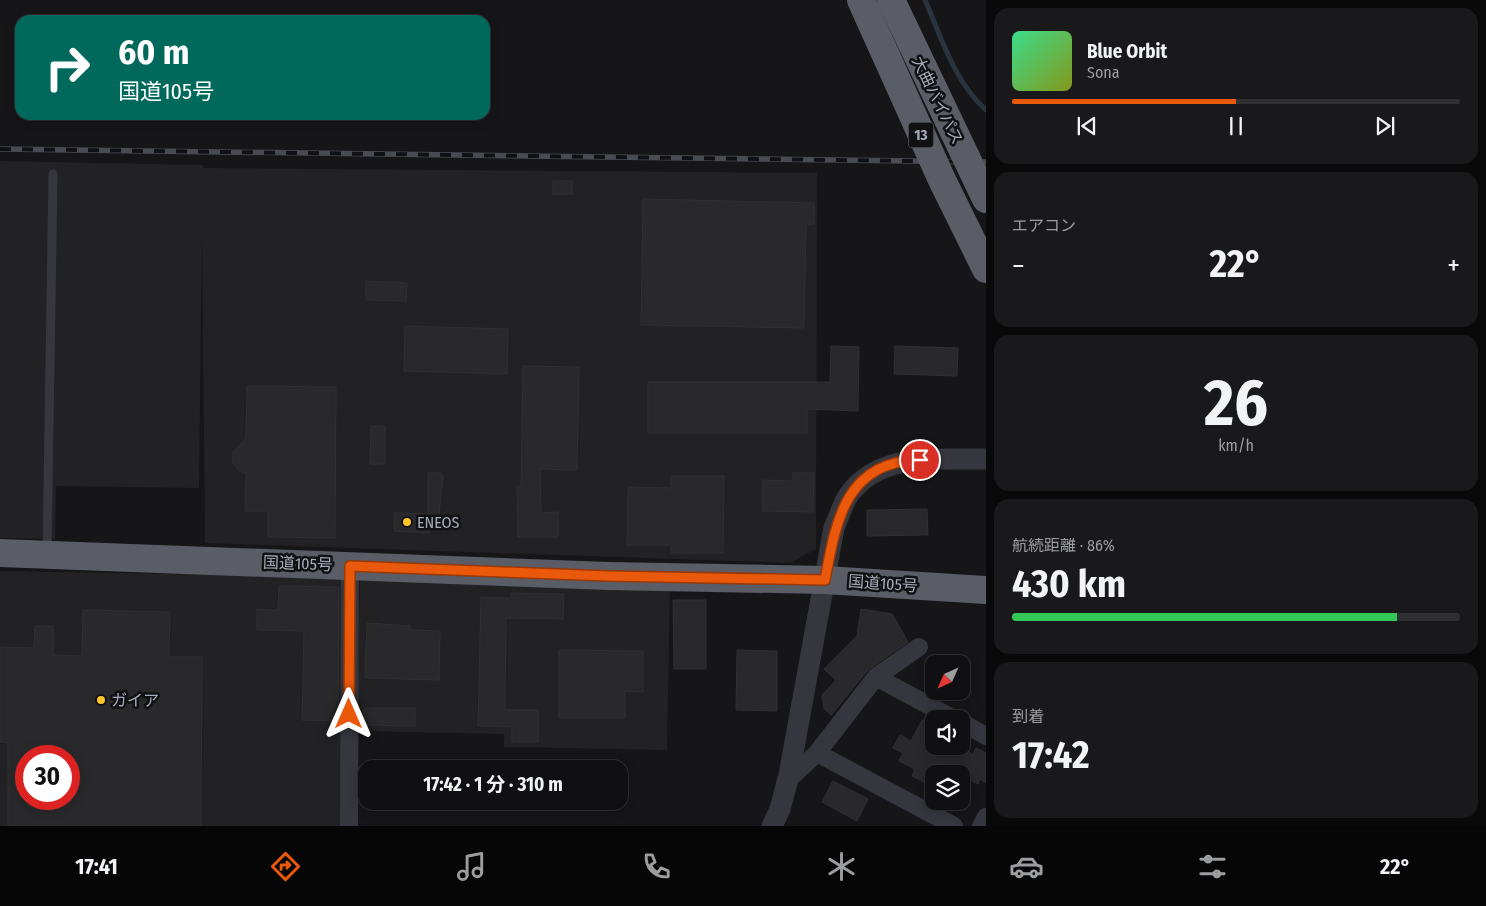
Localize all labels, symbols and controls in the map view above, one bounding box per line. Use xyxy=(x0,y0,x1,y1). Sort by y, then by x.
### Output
text: 60 m xyxy=(118,31,189,73)
icon: right xyxy=(35,35,100,100)
text: Blue Orbit xyxy=(1087,40,1167,63)
street label: 大曲バイパス xyxy=(908,53,967,147)
text: Sona xyxy=(1087,63,1120,82)
text: 国道105号 xyxy=(118,78,214,105)
icon: previous xyxy=(1073,112,1101,140)
icon: pause xyxy=(1222,112,1250,140)
icon: next xyxy=(1371,112,1399,140)
road number: 13 xyxy=(908,122,934,148)
text: エアコン xyxy=(1012,216,1076,235)
text: 22° xyxy=(1209,241,1262,287)
text: − xyxy=(1012,249,1025,282)
text: + xyxy=(1447,249,1460,282)
text: 26 xyxy=(1204,364,1268,442)
text: km/h xyxy=(1218,436,1254,455)
pin xyxy=(899,439,941,481)
icon: arrive xyxy=(906,446,934,474)
place label: ENEOS xyxy=(417,513,460,532)
marker: ENEOS xyxy=(401,516,413,528)
text: 航続距離 · 86% xyxy=(1012,536,1115,555)
street label: 国道105号 xyxy=(263,553,333,574)
text: 430 km xyxy=(1012,561,1126,607)
street label: 国道105号 xyxy=(847,572,919,595)
north arrow xyxy=(925,655,970,700)
map controls xyxy=(925,655,970,810)
position arrow xyxy=(322,687,374,739)
place label: ガイア xyxy=(111,691,159,710)
marker: ガイア xyxy=(95,694,107,706)
text: 到着 xyxy=(1012,707,1044,726)
button: sound xyxy=(925,710,970,755)
text: 17:42 xyxy=(1012,732,1089,778)
speed limit sign: 30 xyxy=(15,745,80,810)
button: layers xyxy=(925,765,970,810)
text: 17:42 · 1 分 · 310 m xyxy=(423,773,563,796)
icon: directions xyxy=(268,849,303,884)
icon: music xyxy=(454,849,489,884)
icon: phone xyxy=(639,849,674,884)
icon: climate xyxy=(824,849,859,884)
icon: car xyxy=(1009,849,1044,884)
icon: filters xyxy=(1195,849,1230,884)
text: 17:41 xyxy=(75,853,118,880)
text: 22° xyxy=(1380,853,1411,880)

